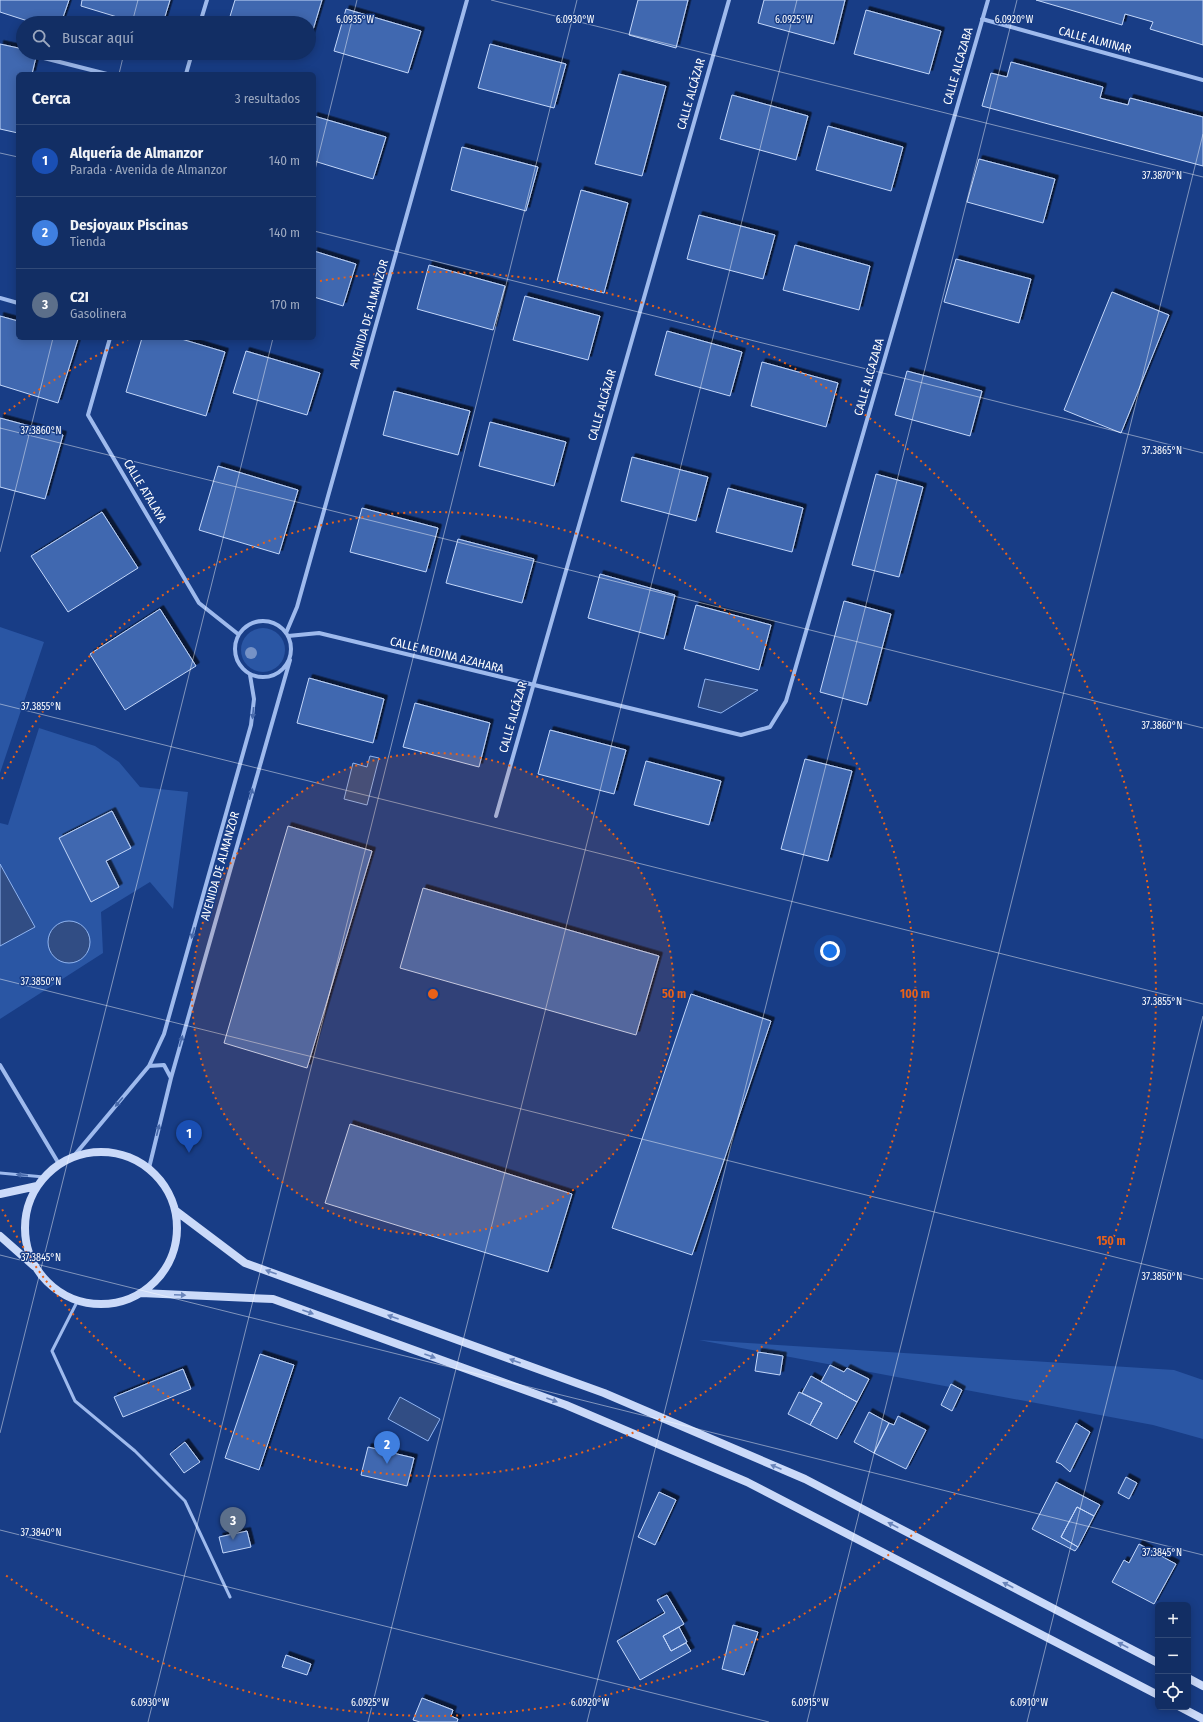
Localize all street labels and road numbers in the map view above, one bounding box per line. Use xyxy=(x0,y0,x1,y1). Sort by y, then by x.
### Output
street label: CALLE ALMINAR xyxy=(1057,24,1133,57)
street label: CALLE ALCAZABA xyxy=(940,25,976,106)
street label: CALLE ALCÁZAR xyxy=(673,56,708,131)
street label: AVENIDA DE ALMANZOR xyxy=(347,257,391,370)
street label: CALLE ALCAZABA xyxy=(851,336,887,417)
street label: CALLE ALCÁZAR xyxy=(584,367,619,442)
street label: CALLE ATALAYA xyxy=(121,457,170,526)
street label: CALLE MEDINA AZAHARA xyxy=(389,634,506,676)
street label: CALLE ALCÁZAR xyxy=(495,679,530,754)
street label: AVENIDA DE ALMANZOR xyxy=(198,809,242,922)

